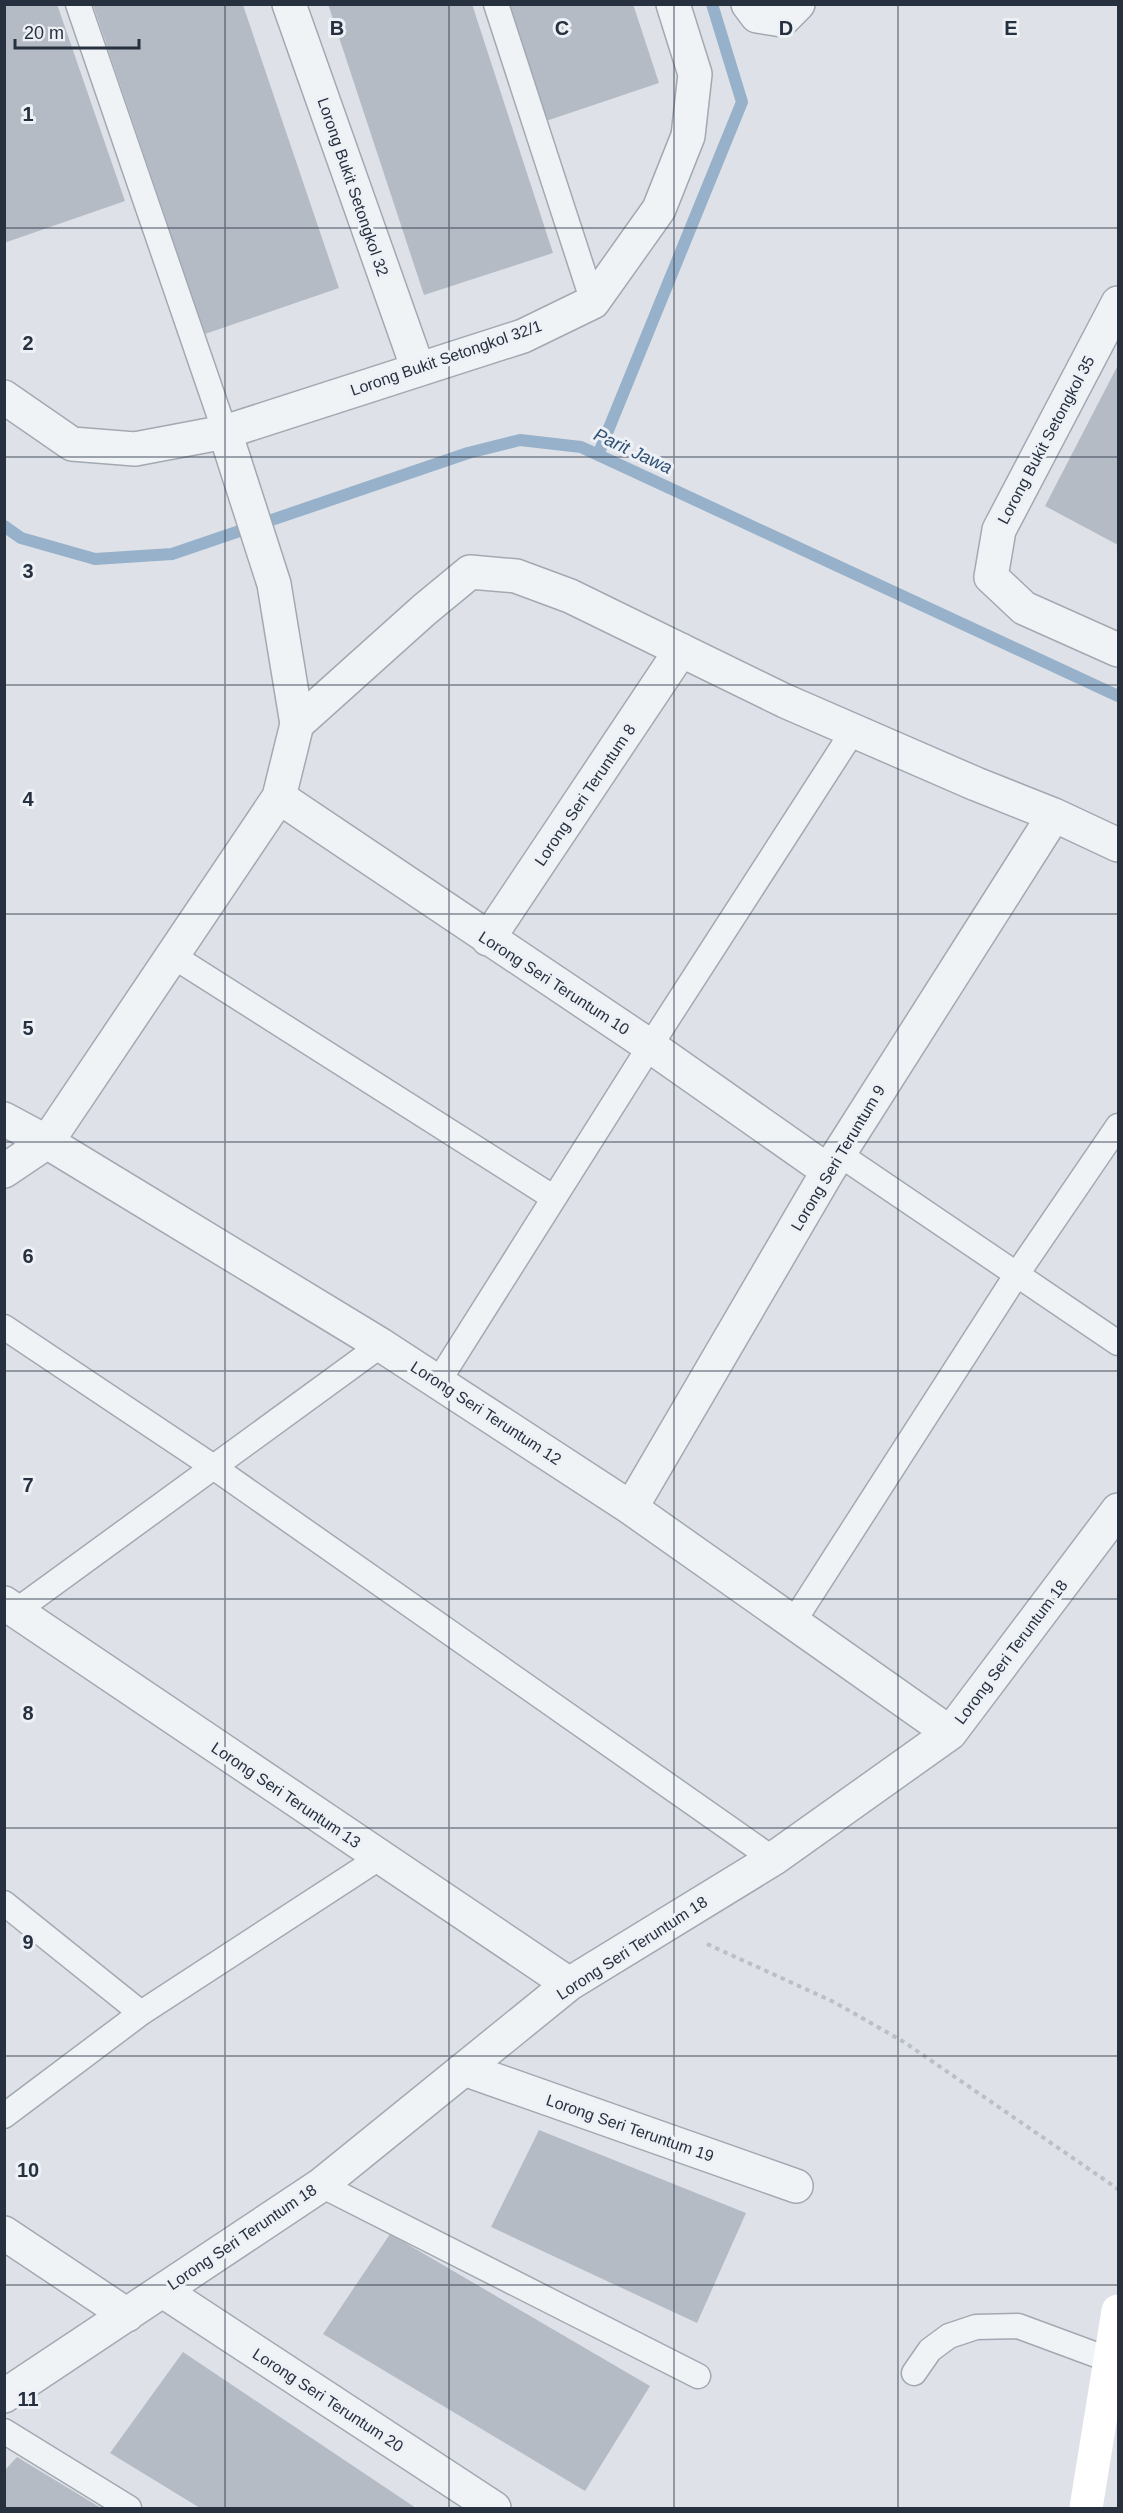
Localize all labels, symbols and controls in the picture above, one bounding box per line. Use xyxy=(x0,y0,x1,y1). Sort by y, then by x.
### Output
scale bar xyxy=(15,12,140,50)
text: B xyxy=(330,17,344,39)
text: C xyxy=(555,17,569,39)
text: D xyxy=(779,17,793,39)
text: E xyxy=(1004,17,1018,39)
text: 20 m xyxy=(24,23,64,43)
street label: Lorong Bukit Setongkol 32 xyxy=(314,96,392,279)
text: 1 xyxy=(22,103,34,125)
street label: Lorong Bukit Setongkol 32/1 xyxy=(348,317,544,399)
text: 2 xyxy=(22,332,34,354)
street label: Lorong Bukit Setongkol 35 xyxy=(994,353,1098,527)
water label: Parit Jawa xyxy=(591,424,675,478)
text: 3 xyxy=(22,560,34,582)
street label: Lorong Seri Teruntum 8 xyxy=(531,721,639,869)
text: 4 xyxy=(22,788,34,810)
street label: Lorong Seri Teruntum 10 xyxy=(476,928,632,1038)
text: 5 xyxy=(22,1017,34,1039)
street label: Lorong Seri Teruntum 9 xyxy=(788,1082,888,1234)
text: 6 xyxy=(22,1245,34,1267)
street label: Lorong Seri Teruntum 12 xyxy=(408,1358,564,1468)
text: 7 xyxy=(22,1474,34,1496)
street label: Lorong Seri Teruntum 18 xyxy=(951,1577,1071,1727)
text: 8 xyxy=(22,1702,34,1724)
street label: Lorong Seri Teruntum 13 xyxy=(208,1739,364,1851)
street label: Lorong Seri Teruntum 18 xyxy=(554,1893,710,2003)
text: 9 xyxy=(22,1931,34,1953)
street label: Lorong Seri Teruntum 19 xyxy=(544,2091,716,2165)
text: 10 xyxy=(17,2159,39,2181)
street label: Lorong Seri Teruntum 18 xyxy=(164,2181,320,2293)
street label: Lorong Seri Teruntum 20 xyxy=(250,2345,406,2455)
text: 11 xyxy=(17,2388,39,2410)

